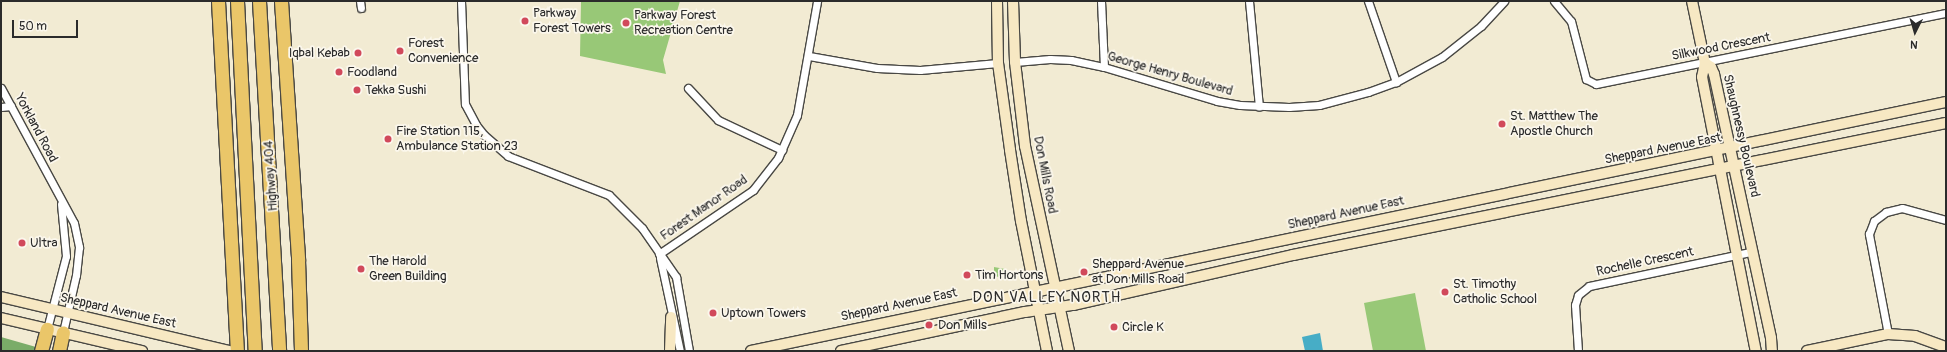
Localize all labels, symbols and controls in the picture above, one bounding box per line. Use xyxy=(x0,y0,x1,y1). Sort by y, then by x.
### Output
place label: Parkway Forest Towers xyxy=(533,6,611,37)
place label: Parkway Forest Recreation Centre xyxy=(634,8,733,39)
scale bar xyxy=(14,12,80,38)
north arrow xyxy=(1895,12,1935,52)
marker: Parkway Forest Towers xyxy=(520,16,530,26)
marker: Parkway Forest Recreation Centre xyxy=(621,18,631,28)
text: 50 m xyxy=(19,19,47,34)
street label: Silkwood Crescent xyxy=(1670,30,1772,64)
place label: Forest Convenience xyxy=(408,36,478,67)
text: N xyxy=(1910,38,1918,51)
place label: Iqbal Kebab xyxy=(289,45,350,61)
marker: Forest Convenience xyxy=(395,46,405,56)
marker: Iqbal Kebab xyxy=(353,48,363,58)
street label: George Henry Boulevard xyxy=(1106,49,1234,99)
place label: Foodland xyxy=(347,64,397,80)
marker: Foodland xyxy=(334,67,344,77)
street label: Shaughnessy Boulevard xyxy=(1719,73,1763,199)
place label: Tekka Sushi xyxy=(365,82,426,98)
marker: Tekka Sushi xyxy=(352,85,362,95)
street label: Yorkland Road xyxy=(11,91,61,165)
place label: St. Matthew The Apostle Church xyxy=(1510,109,1598,140)
marker: St. Matthew The Apostle Church xyxy=(1497,119,1507,129)
place label: Fire Station 115, Ambulance Station 23 xyxy=(396,124,518,155)
street label: Sheppard Avenue East xyxy=(1603,130,1723,168)
marker: Fire Station 115, Ambulance Station 23 xyxy=(383,134,393,144)
street label: Don Mills Road xyxy=(1030,135,1060,215)
street label: Highway 404 xyxy=(261,140,281,212)
street label: Forest Manor Road xyxy=(657,172,751,244)
street label: Sheppard Avenue East xyxy=(1286,193,1406,233)
place label: Ultra xyxy=(30,235,58,251)
marker: Ultra xyxy=(17,238,27,248)
street label: Rochelle Crescent xyxy=(1595,244,1695,280)
place label: The Harold Green Building xyxy=(369,254,446,285)
place label: Sheppard Avenue at Don Mills Road xyxy=(1092,257,1184,288)
marker: The Harold Green Building xyxy=(356,264,366,274)
place label: Tim Hortons xyxy=(975,267,1043,283)
marker: Sheppard Avenue at Don Mills Road xyxy=(1079,267,1089,277)
marker: Tim Hortons xyxy=(962,270,972,280)
place label: St. Timothy Catholic School xyxy=(1453,277,1537,308)
street label: Sheppard Avenue East xyxy=(839,285,959,325)
marker: St. Timothy Catholic School xyxy=(1440,287,1450,297)
district label: DON VALLEY NORTH xyxy=(973,289,1121,307)
street label: Sheppard Avenue East xyxy=(58,290,178,332)
place label: Uptown Towers xyxy=(721,305,806,321)
marker: Uptown Towers xyxy=(708,308,718,318)
place label: Don Mills xyxy=(938,317,987,333)
marker: Don Mills xyxy=(923,319,935,331)
place label: Circle K xyxy=(1122,319,1164,335)
marker: Circle K xyxy=(1109,322,1119,332)

